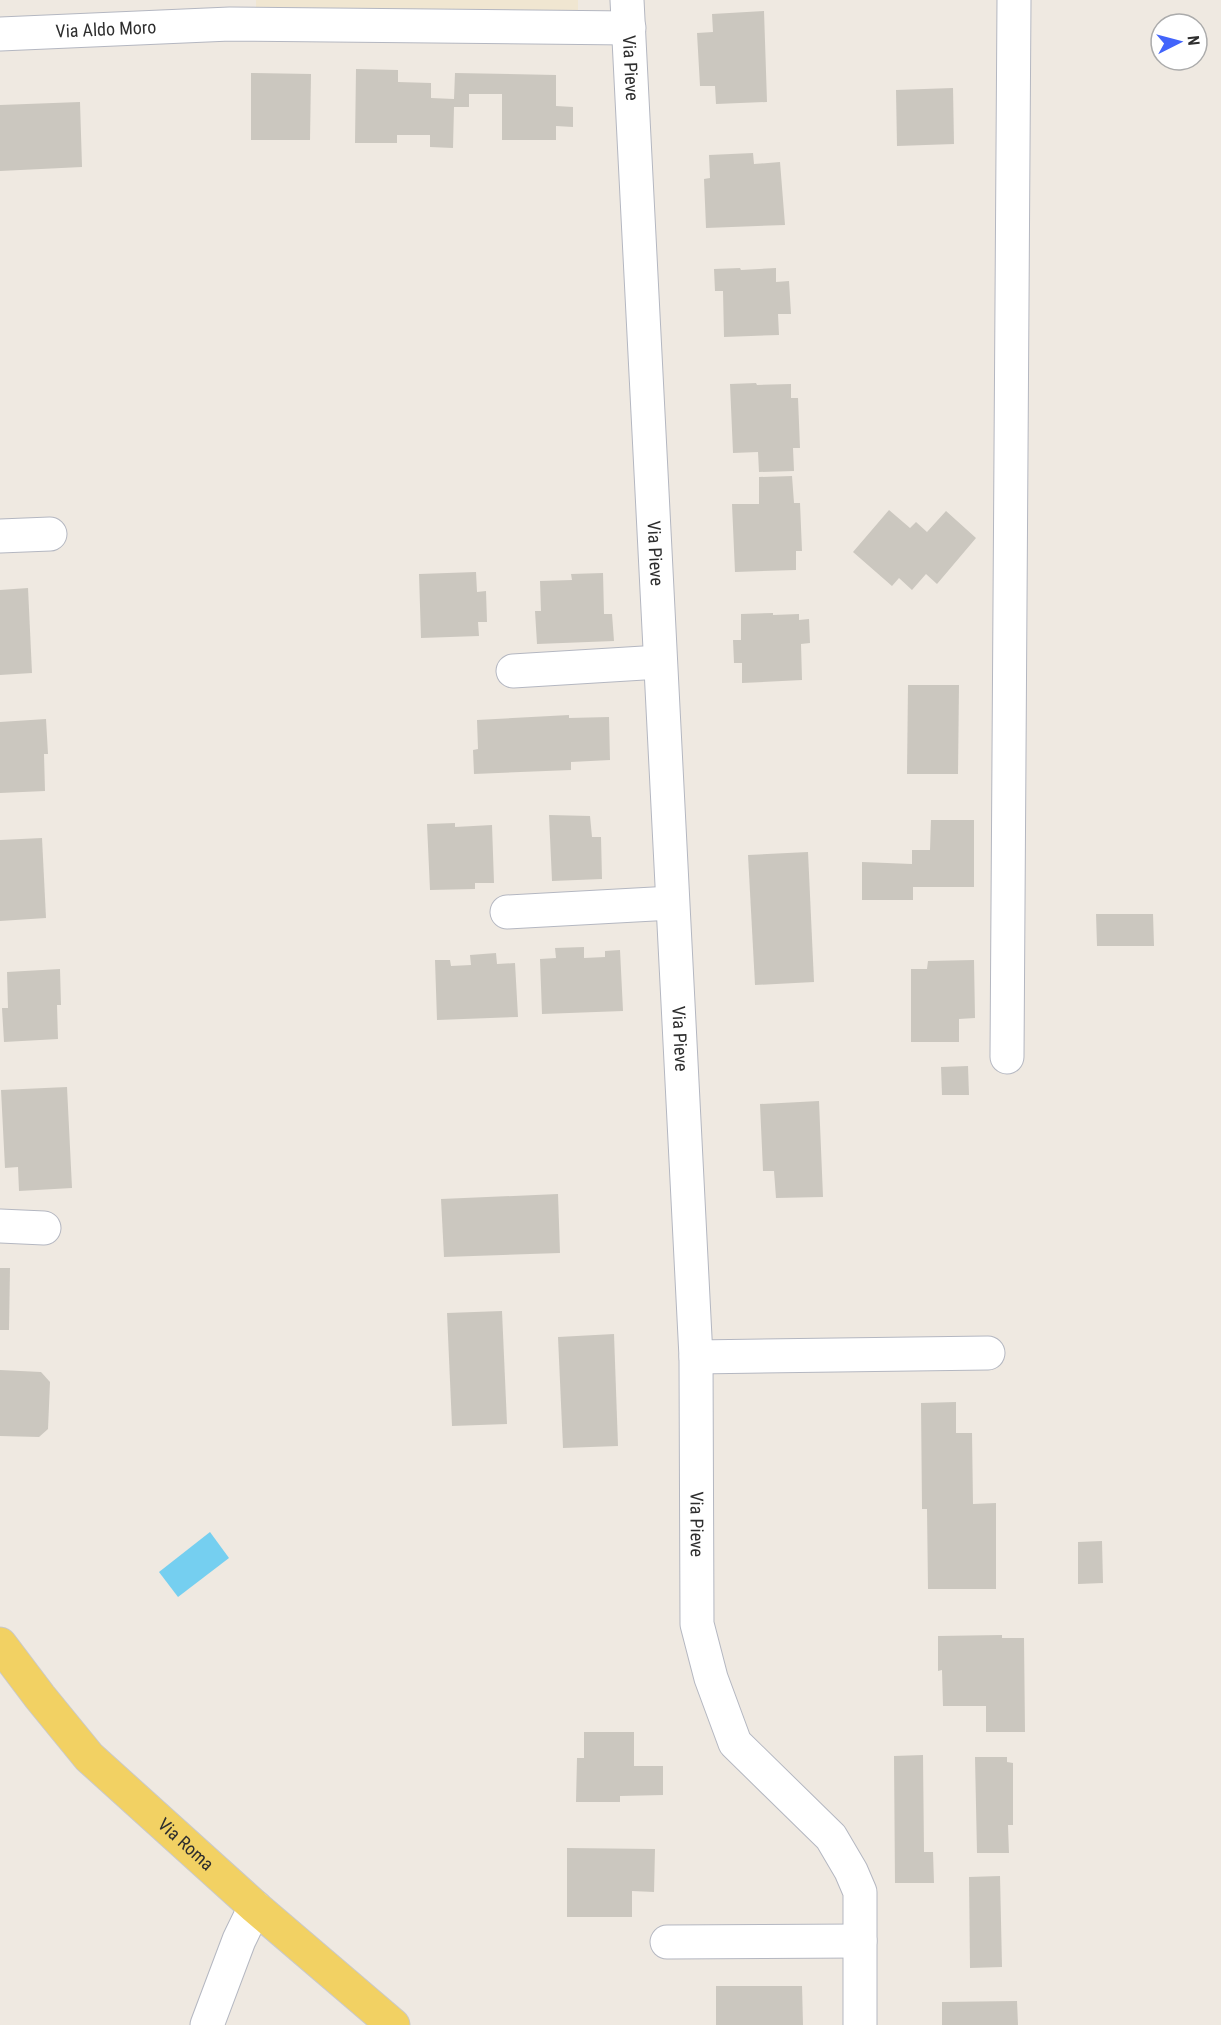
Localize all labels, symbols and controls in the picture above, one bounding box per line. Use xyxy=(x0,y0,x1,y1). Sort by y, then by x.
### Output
north arrow xyxy=(1149,12,1209,72)
street label: Via Aldo Moro xyxy=(55,16,157,42)
street label: Via Pieve xyxy=(619,35,643,101)
text: N xyxy=(1183,35,1203,46)
street label: Via Pieve xyxy=(643,520,668,586)
street label: Via Pieve xyxy=(668,1005,692,1072)
street label: Via Pieve xyxy=(687,1491,708,1557)
street label: Via Roma xyxy=(154,1813,218,1874)

